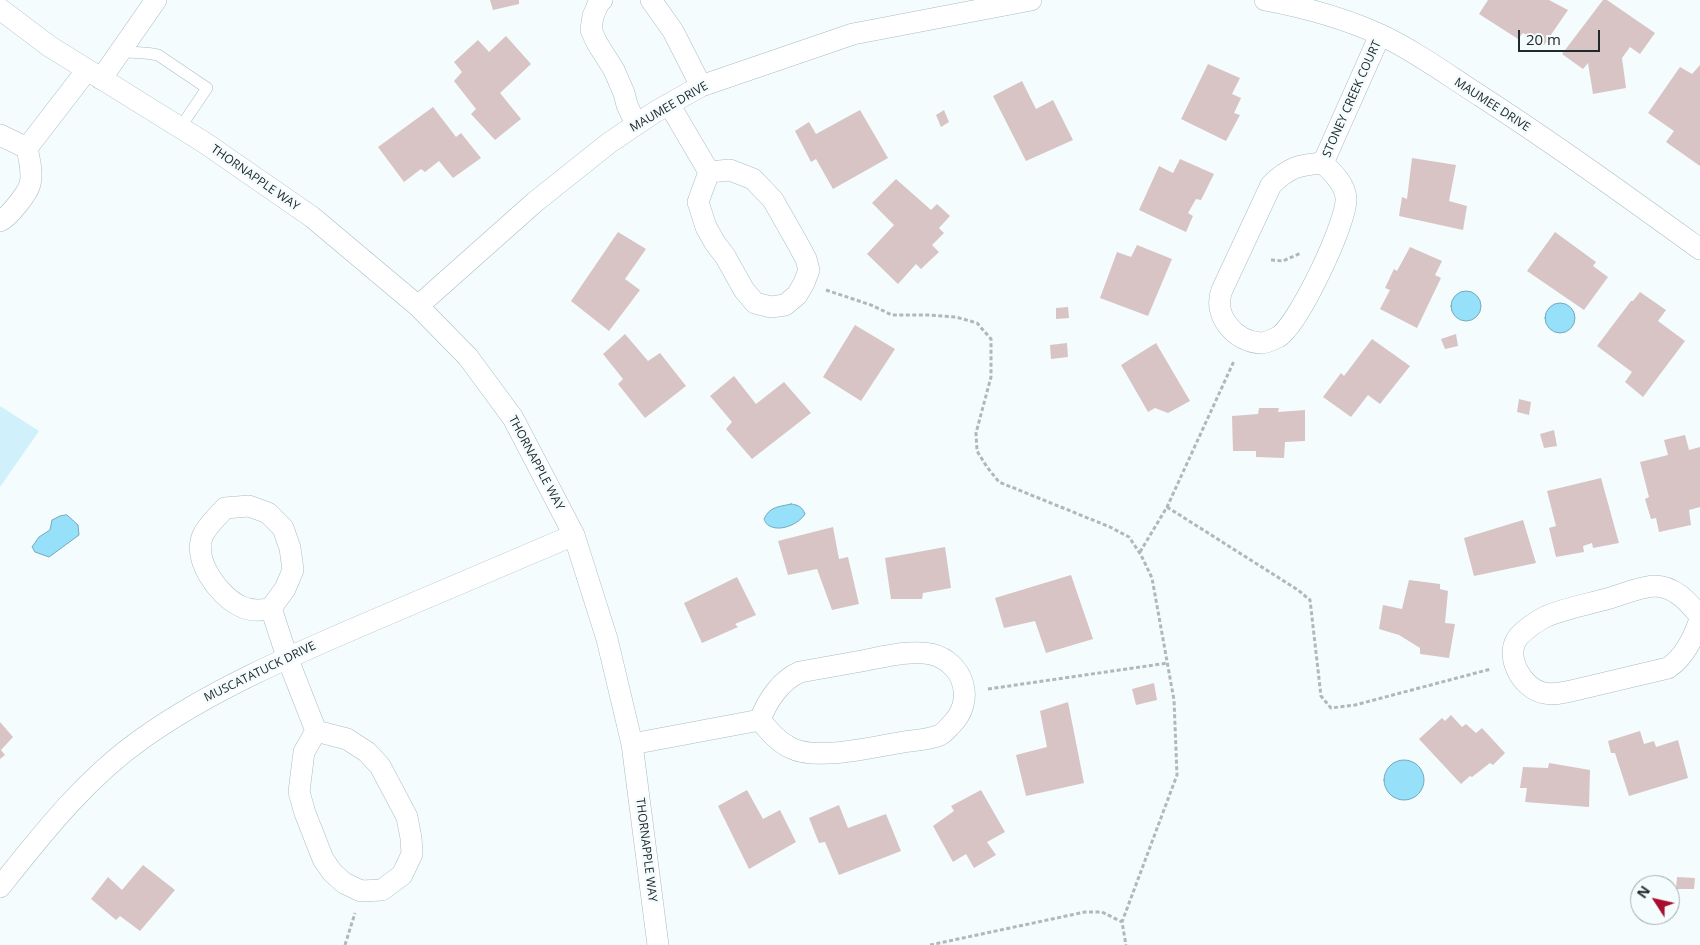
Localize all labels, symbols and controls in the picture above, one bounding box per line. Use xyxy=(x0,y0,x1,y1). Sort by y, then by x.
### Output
scale bar xyxy=(1520,20,1602,52)
text: 20 m xyxy=(1526,29,1561,49)
street label: STONEY CREEK COURT xyxy=(1320,38,1384,160)
street label: MAUMEE DRIVE xyxy=(1451,75,1533,135)
street label: MAUMEE DRIVE xyxy=(627,79,711,135)
street label: THORNAPPLE WAY xyxy=(208,142,302,214)
street label: THORNAPPLE WAY xyxy=(505,413,567,513)
street label: MUSCATATUCK DRIVE xyxy=(202,639,318,705)
street label: THORNAPPLE WAY xyxy=(632,797,660,903)
north arrow xyxy=(1630,875,1680,925)
text: N xyxy=(1632,882,1654,902)

